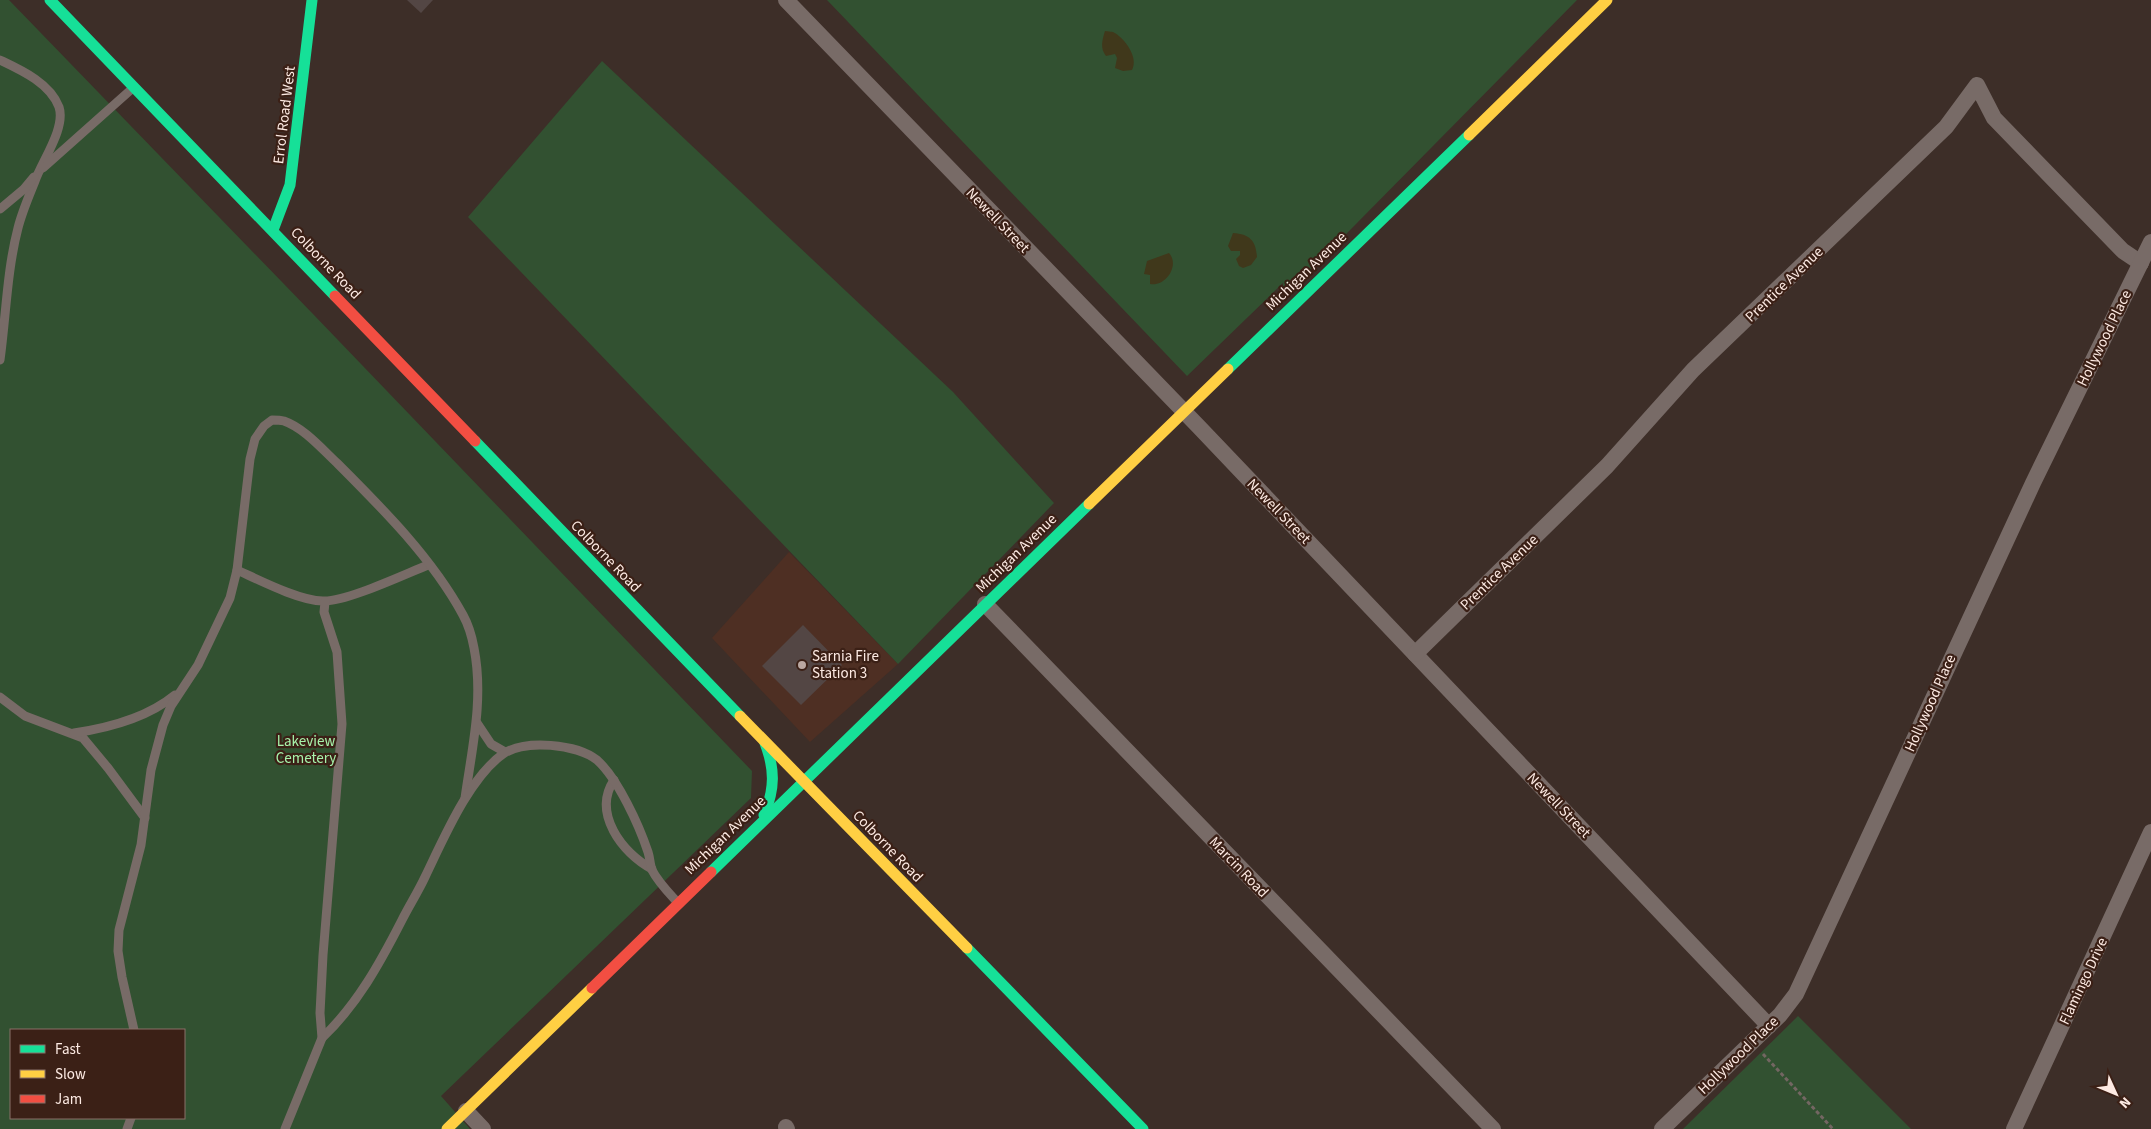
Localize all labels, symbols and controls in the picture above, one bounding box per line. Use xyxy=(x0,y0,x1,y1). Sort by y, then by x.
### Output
street label: Errol Road West xyxy=(268,65,301,165)
street label: Newell Street xyxy=(961,183,1034,258)
street label: Colborne Road xyxy=(286,223,365,304)
street label: Michigan Avenue xyxy=(1261,227,1352,316)
street label: Prentice Avenue xyxy=(1741,242,1828,327)
street label: Hollywood Place xyxy=(2072,287,2137,390)
street label: Newell Street xyxy=(1242,474,1315,549)
street label: Michigan Avenue xyxy=(971,509,1062,598)
street label: Colborne Road xyxy=(566,516,645,597)
street label: Prentice Avenue xyxy=(1456,530,1543,615)
place label: Sarnia Fire Station 3 xyxy=(812,646,879,684)
street label: Hollywood Place xyxy=(1900,651,1961,755)
marker: Sarnia Fire Station 3 xyxy=(796,659,808,671)
park label: Lakeview Cemetery xyxy=(276,731,336,769)
street label: Newell Street xyxy=(1522,768,1595,843)
street label: Michigan Avenue xyxy=(680,791,771,880)
street label: Colborne Road xyxy=(848,806,927,887)
street label: Marcin Road xyxy=(1204,832,1273,902)
street label: Flamingo Drive xyxy=(2054,934,2113,1028)
street label: Hollywood Place xyxy=(1693,1011,1783,1099)
legend xyxy=(10,1029,185,1119)
text: Fast xyxy=(55,1039,81,1060)
text: Slow xyxy=(55,1064,86,1085)
north arrow xyxy=(2091,1069,2141,1119)
text: Jam xyxy=(55,1089,82,1110)
text: N xyxy=(2114,1092,2135,1113)

